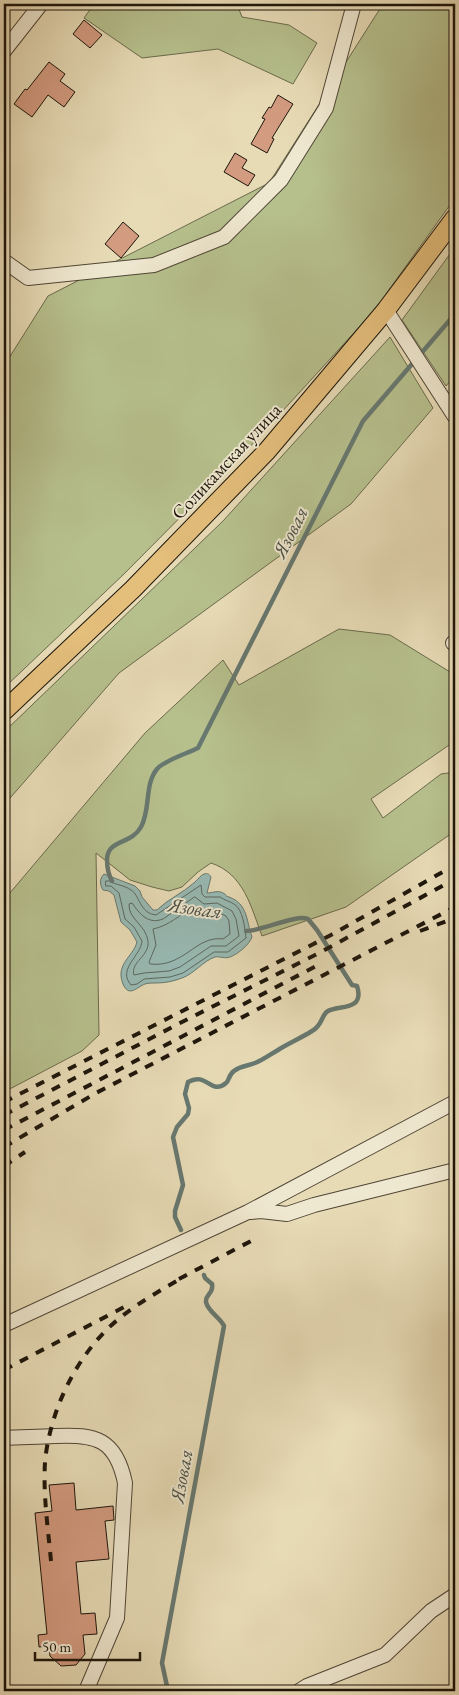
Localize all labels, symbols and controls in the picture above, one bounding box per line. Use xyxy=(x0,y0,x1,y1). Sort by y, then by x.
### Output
street label: Соликамская улица xyxy=(166,398,287,525)
water label: Язовая xyxy=(265,502,314,564)
water label: Язовая xyxy=(165,891,223,925)
water label: Язовая xyxy=(163,1447,198,1507)
scale bar xyxy=(35,1630,140,1662)
text: 50 m xyxy=(42,1637,71,1656)

